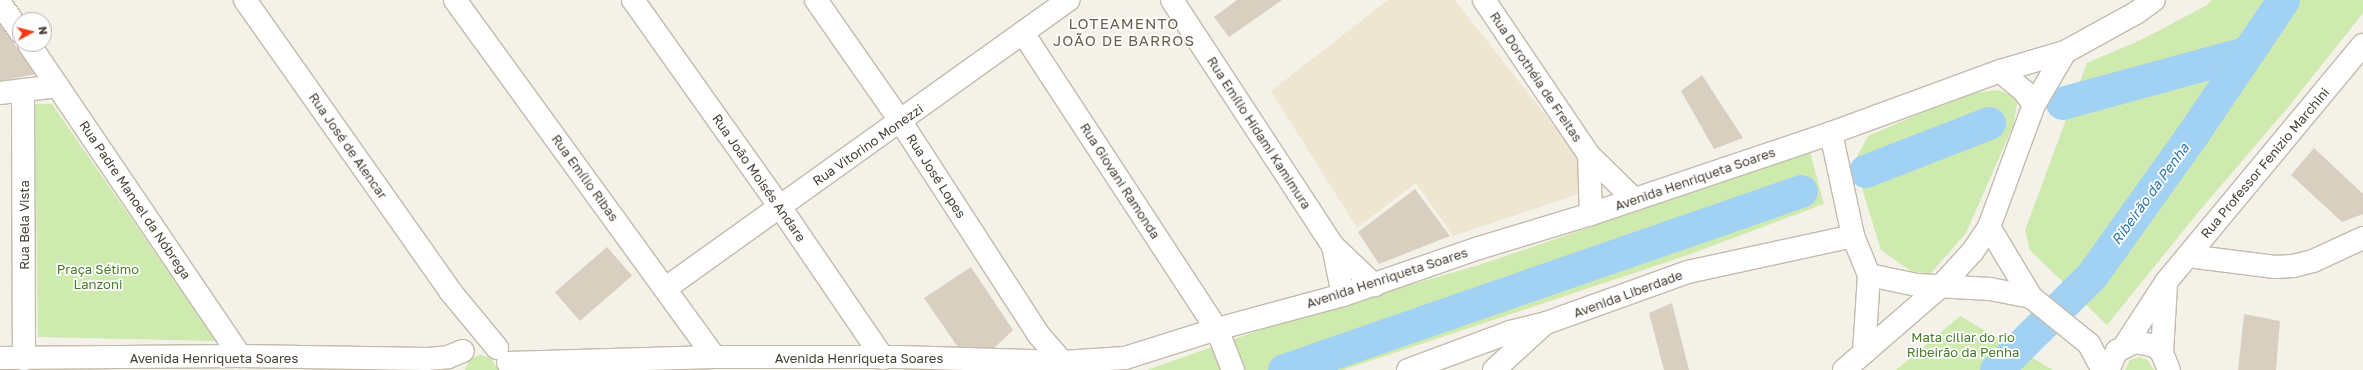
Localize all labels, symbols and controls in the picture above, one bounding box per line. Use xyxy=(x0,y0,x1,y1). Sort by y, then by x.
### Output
street label: Rua Dorothéia de Freitas xyxy=(1487,9,1585,145)
north arrow xyxy=(12,12,52,52)
district label: LOTEAMENTO JOÃO DE BARROS xyxy=(1053,14,1195,49)
text: N xyxy=(36,26,50,36)
street label: Rua Emílio Hidami Kamimura xyxy=(1204,54,1314,212)
street label: Rua Professor Fenizio Marchini xyxy=(2197,85,2333,241)
street label: Rua José de Alencar xyxy=(305,90,391,202)
street label: Rua Vitorino Monezzi xyxy=(810,101,926,189)
street label: Rua João Moisés Andare xyxy=(709,111,809,245)
street label: Rua Padre Manoel da Nóbrega xyxy=(76,118,194,282)
street label: Rua Giovani Ramonda xyxy=(1077,120,1163,242)
street label: Rua José Lopes xyxy=(903,131,969,221)
street label: Rua Emílio Ribas xyxy=(548,132,622,224)
water label: Ribeirão da Penha xyxy=(2108,140,2192,248)
street label: Avenida Henriqueta Soares xyxy=(1613,144,1777,214)
street label: Rua Bela Vista xyxy=(16,180,32,270)
street label: Avenida Henriqueta Soares xyxy=(1304,245,1470,311)
park label: Praça Sétimo Lanzoni xyxy=(57,262,139,293)
street label: Avenida Liberdade xyxy=(1571,267,1685,321)
park label: Mata ciliar do rio Ribeirão da Penha xyxy=(1907,330,2019,361)
street label: Avenida Henriqueta Soares xyxy=(130,350,298,366)
street label: Avenida Henriqueta Soares xyxy=(775,350,943,366)

